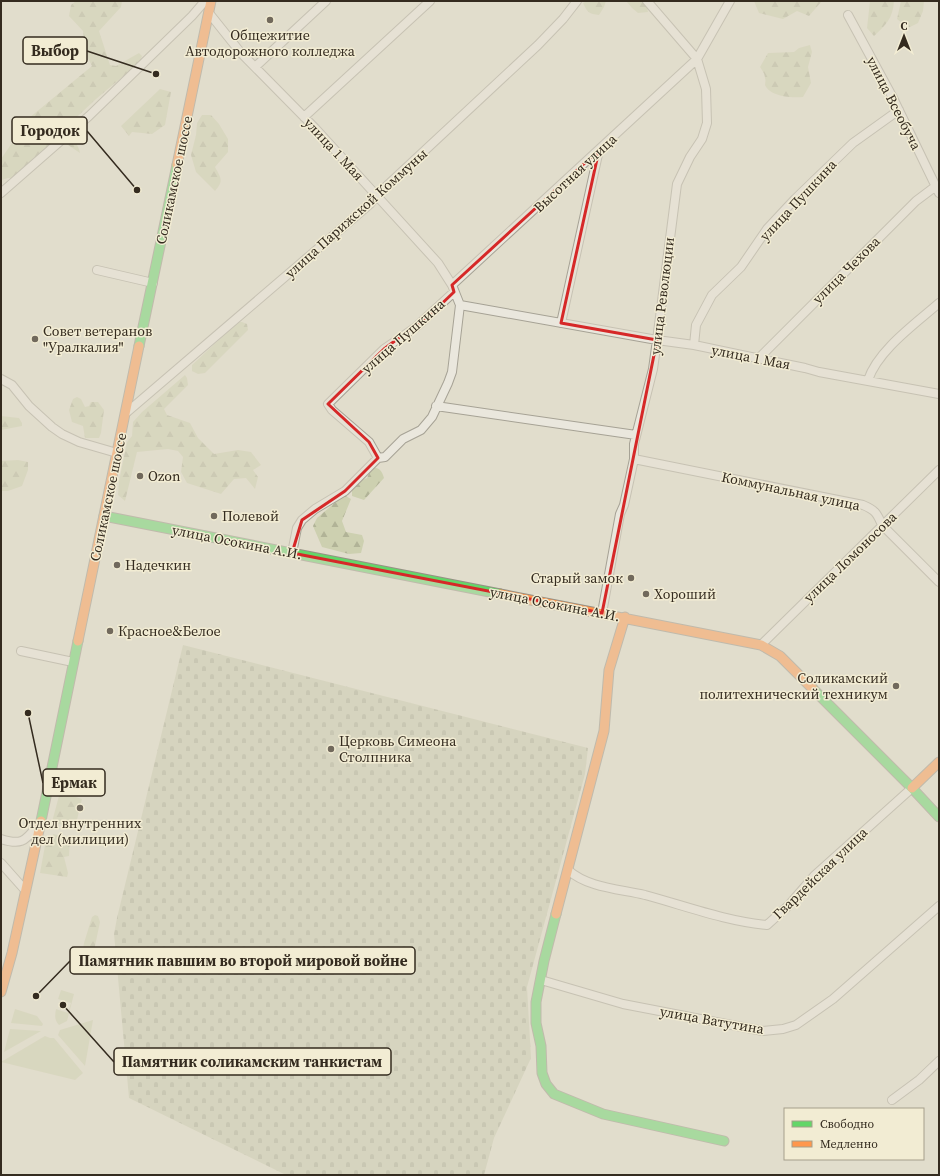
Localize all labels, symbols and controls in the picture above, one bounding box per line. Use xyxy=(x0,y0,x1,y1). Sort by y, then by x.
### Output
marker: Общежитие Автодорожного колледжа xyxy=(265,15,275,25)
north arrow xyxy=(884,16,924,56)
text: С xyxy=(901,19,908,34)
place label: Общежитие Автодорожного колледжа xyxy=(185,25,356,61)
callout: Выбор xyxy=(23,37,87,64)
text: Выбор xyxy=(31,40,79,61)
street label: улица Всеобуча xyxy=(862,53,927,154)
street label: улица 1 Мая xyxy=(299,113,369,185)
street label: Соликамское шоссе xyxy=(151,114,197,246)
callout: Городок xyxy=(12,117,87,144)
text: Городок xyxy=(20,120,80,141)
street label: Высотная улица xyxy=(529,129,622,217)
street label: улица Парижской Коммуны xyxy=(280,144,432,282)
street label: улица Пушкина xyxy=(755,154,842,245)
street label: улица Чехова xyxy=(808,231,885,308)
street label: улица Революции xyxy=(645,236,679,356)
street label: улица Пушкина xyxy=(357,293,450,378)
place label: Совет ветеранов "Уралкалия" xyxy=(43,321,152,357)
marker: Совет ветеранов "Уралкалия" xyxy=(30,334,40,344)
street label: улица 1 Мая xyxy=(710,340,792,374)
street label: Соликамское шоссе xyxy=(85,431,131,563)
place label: Ozon xyxy=(148,466,181,486)
street label: Коммунальная улица xyxy=(720,467,863,516)
marker: Ozon xyxy=(135,471,145,481)
place label: Полевой xyxy=(222,506,279,526)
street label: улица Ломоносова xyxy=(799,506,902,607)
marker: Полевой xyxy=(209,511,219,521)
street label: улица Осокина А.И. xyxy=(170,520,304,564)
place label: Надечкин xyxy=(125,555,191,575)
marker: Надечкин xyxy=(112,560,122,570)
place label: Старый замок xyxy=(531,568,623,588)
marker: Старый замок xyxy=(626,573,636,583)
street label: улица Осокина А.И. xyxy=(488,582,622,626)
place label: Хороший xyxy=(654,584,716,604)
marker: Хороший xyxy=(641,589,651,599)
place label: Красное&Белое xyxy=(118,621,221,641)
marker: Красное&Белое xyxy=(105,626,115,636)
place label: Соликамский политехнический техникум xyxy=(699,668,888,704)
marker: Соликамский политехнический техникум xyxy=(891,681,901,691)
place label: Церковь Симеона Столпника xyxy=(339,731,457,767)
marker: Церковь Симеона Столпника xyxy=(326,744,336,754)
callout: Ермак xyxy=(43,769,105,796)
text: Ермак xyxy=(51,772,97,793)
marker: Отдел внутренних дел (милиции) xyxy=(75,803,85,813)
place label: Отдел внутренних дел (милиции) xyxy=(19,813,142,849)
street label: Гвардейская улица xyxy=(768,822,873,924)
callout: Памятник павшим во второй мировой войне xyxy=(70,947,415,974)
text: Памятник павшим во второй мировой войне xyxy=(78,950,408,971)
street label: улица Ватутина xyxy=(658,1001,767,1039)
callout: Памятник соликамским танкистам xyxy=(114,1048,391,1075)
text: Памятник соликамским танкистам xyxy=(122,1051,382,1072)
legend xyxy=(784,1108,924,1160)
text: Свободно xyxy=(820,1116,875,1132)
text: Медленно xyxy=(820,1136,878,1152)

